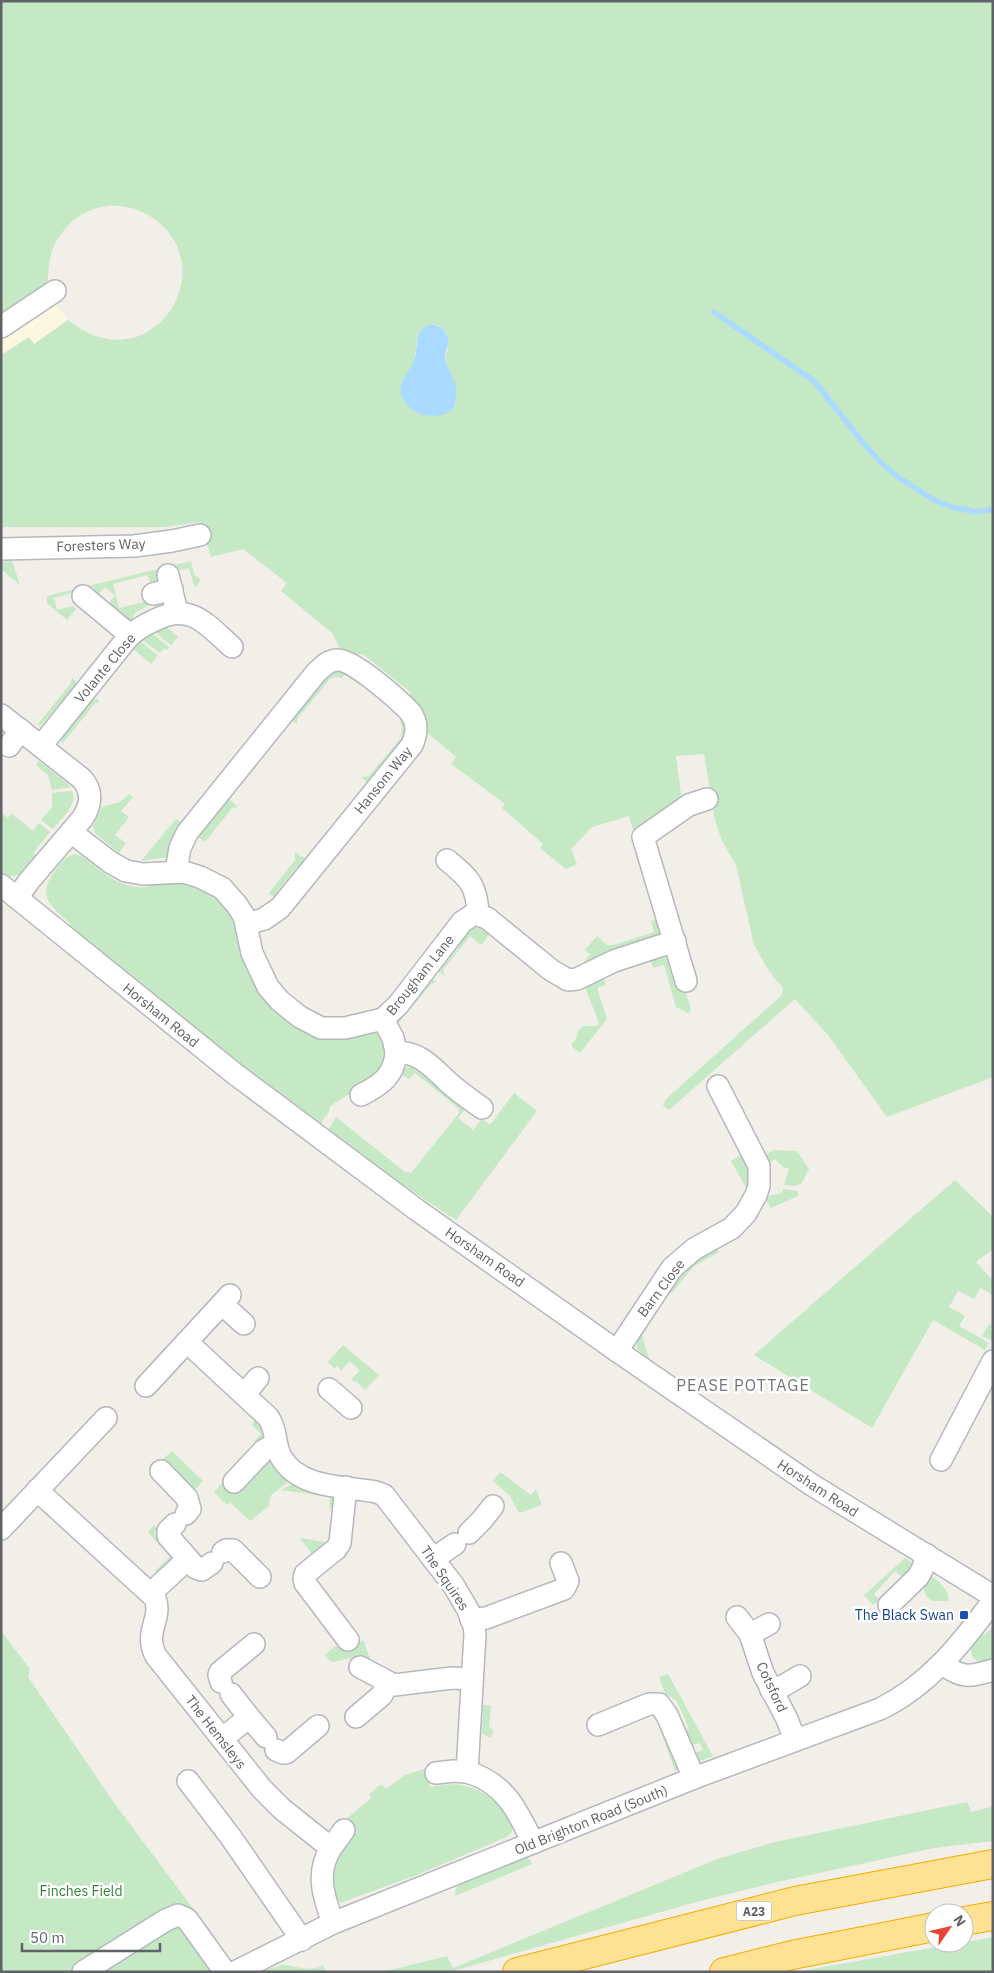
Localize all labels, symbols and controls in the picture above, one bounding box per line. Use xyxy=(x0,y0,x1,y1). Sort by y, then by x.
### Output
street label: Foresters Way xyxy=(56,534,146,556)
street label: Volante Close xyxy=(71,629,140,707)
street label: Hansom Way xyxy=(350,742,416,818)
street label: Brougham Lane xyxy=(382,931,458,1019)
street label: Horsham Road xyxy=(119,979,203,1051)
street label: Horsham Road xyxy=(442,1223,528,1291)
street label: Barn Close xyxy=(633,1255,689,1321)
district label: PEASE POTTAGE xyxy=(676,1375,810,1395)
street label: Horsham Road xyxy=(774,1455,862,1521)
street label: The Squires xyxy=(417,1542,473,1614)
place label: The Black Swan xyxy=(855,1606,954,1624)
marker: The Black Swan xyxy=(958,1609,970,1621)
street label: Cotsford xyxy=(752,1659,792,1715)
street label: The Hemsleys xyxy=(182,1691,251,1773)
street label: Old Brighton Road (South) xyxy=(512,1781,670,1859)
park label: Finches Field xyxy=(39,1882,123,1900)
road number: A23 xyxy=(736,1902,772,1920)
north arrow xyxy=(924,1903,974,1953)
text: N xyxy=(949,1911,970,1930)
scale bar xyxy=(22,1920,160,1952)
text: 50 m xyxy=(30,1928,65,1947)

